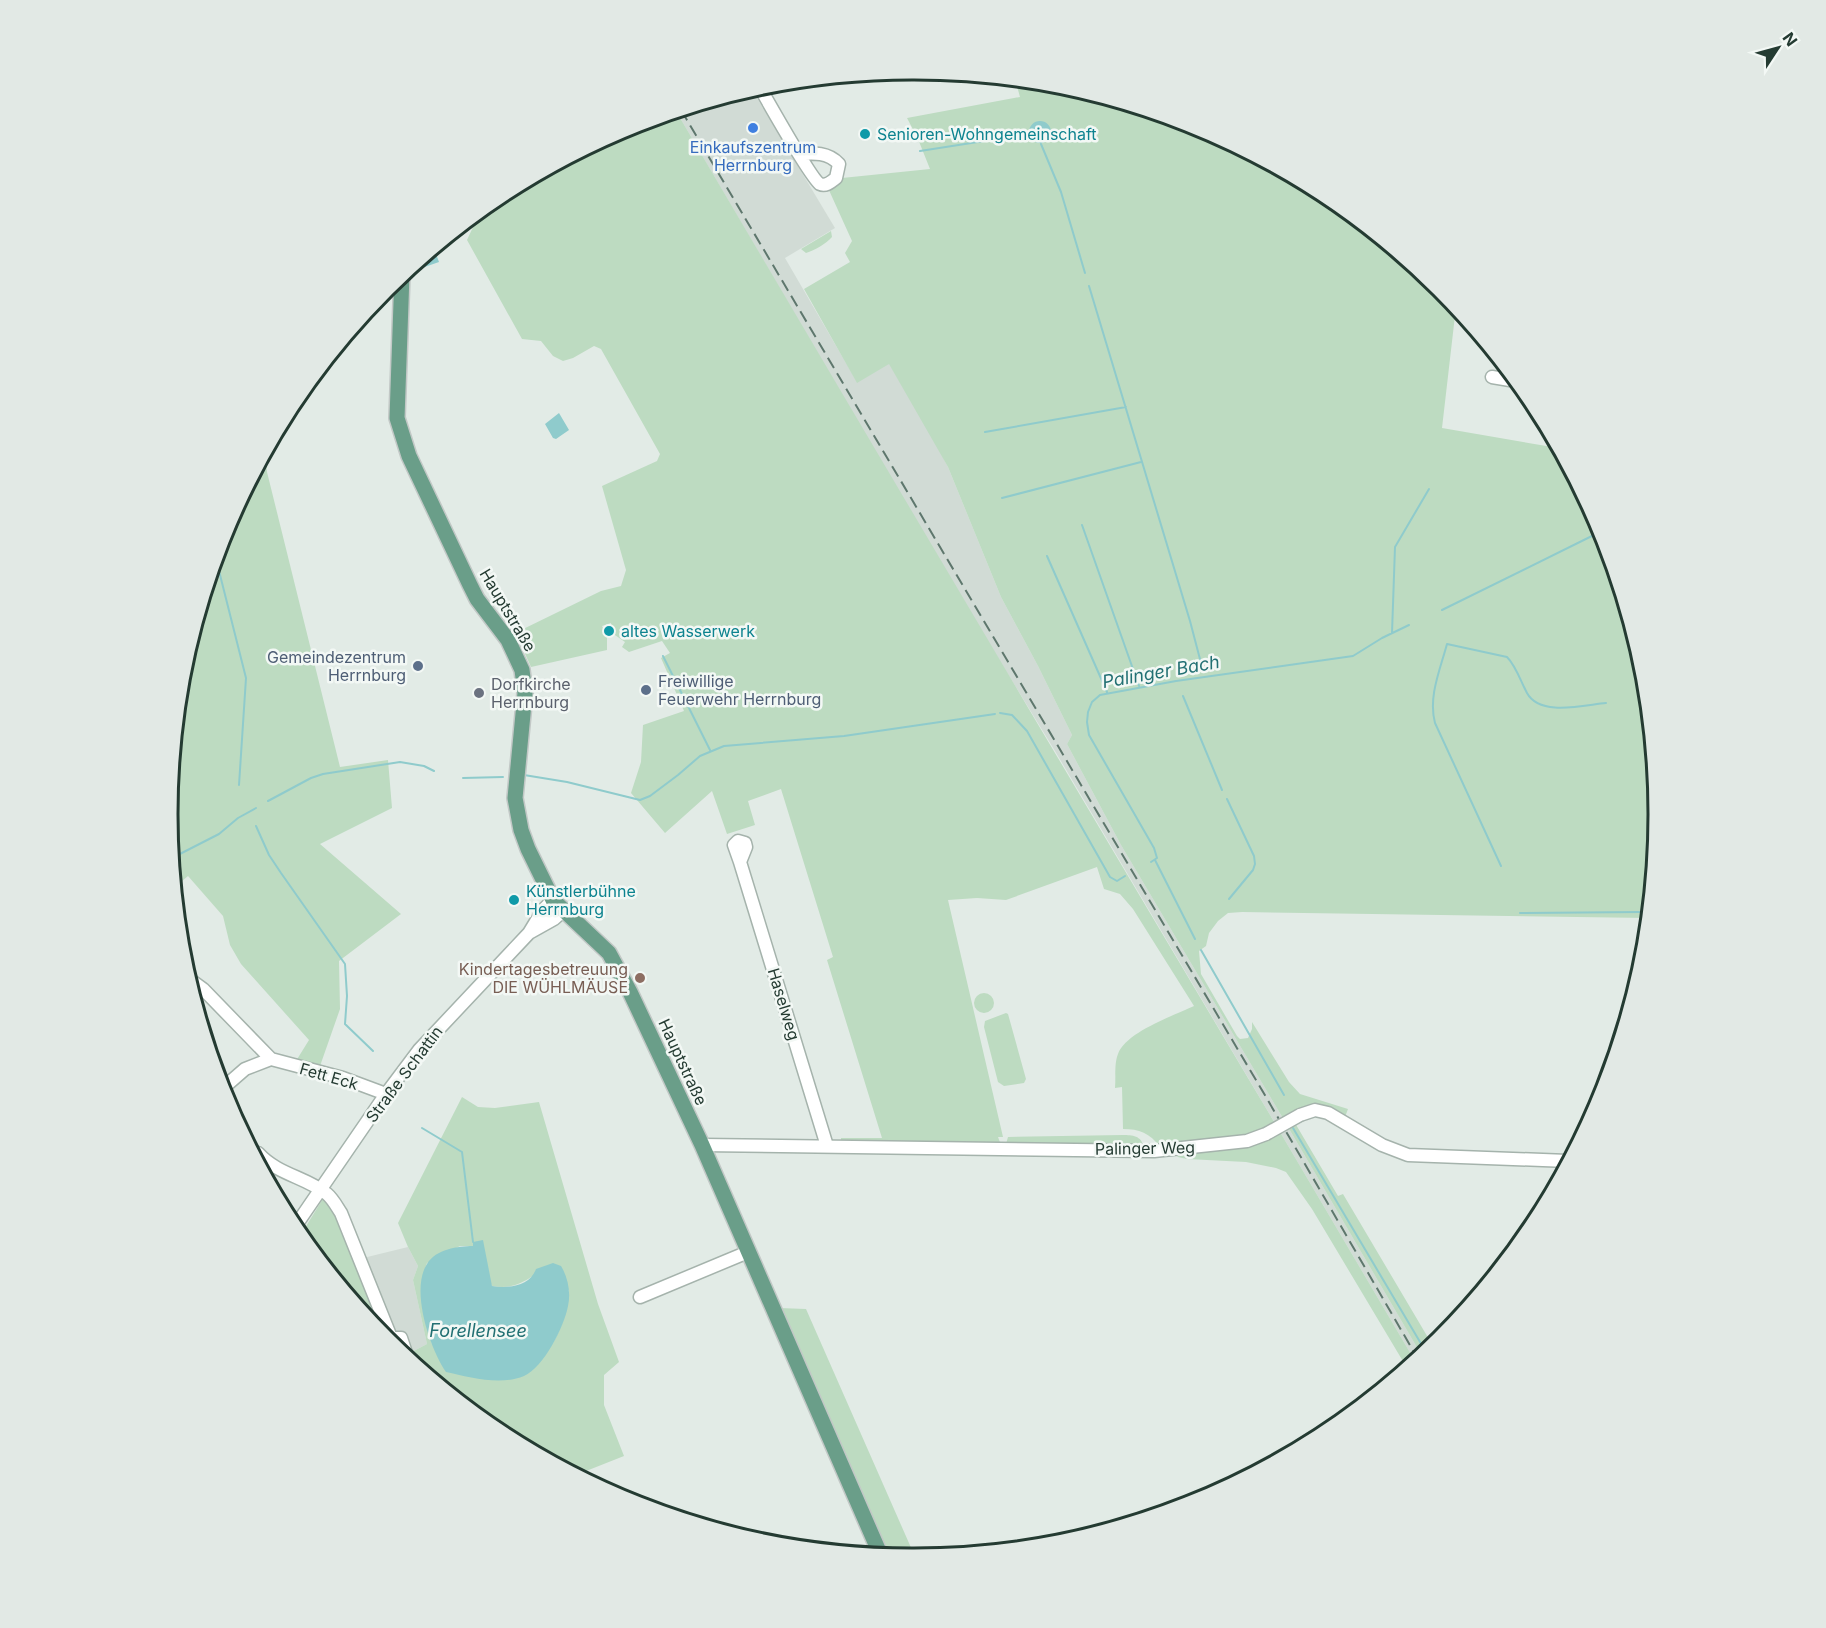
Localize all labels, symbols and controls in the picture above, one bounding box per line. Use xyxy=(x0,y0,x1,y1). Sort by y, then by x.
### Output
north arrow xyxy=(1748,18,1808,78)
text: N xyxy=(1778,28,1802,50)
marker: Einkaufszentrum Herrnburg xyxy=(746,121,760,135)
place label: Senioren-Wohngemeinschaft xyxy=(877,124,1097,144)
marker: Senioren-Wohngemeinschaft xyxy=(858,127,872,141)
place label: Einkaufszentrum Herrnburg xyxy=(690,137,816,175)
street label: Hauptstraße xyxy=(475,565,541,655)
place label: altes Wasserwerk xyxy=(621,621,755,641)
marker: altes Wasserwerk xyxy=(602,624,616,638)
place label: Gemeindezentrum Herrnburg xyxy=(267,647,406,685)
water label: Palinger Bach xyxy=(1101,651,1221,692)
marker: Gemeindezentrum Herrnburg xyxy=(411,659,425,673)
place label: Freiwillige Feuerwehr Herrnburg xyxy=(658,671,821,709)
place label: Dorfkirche Herrnburg xyxy=(491,674,571,712)
marker: Freiwillige Feuerwehr Herrnburg xyxy=(639,683,653,697)
marker: Dorfkirche Herrnburg xyxy=(472,686,486,700)
place label: Künstlerbühne Herrnburg xyxy=(526,881,636,919)
marker: Künstlerbühne Herrnburg xyxy=(507,893,521,907)
place label: Kindertagesbetreuung DIE WÜHLMÄUSE xyxy=(459,959,628,997)
street label: Haselweg xyxy=(764,965,804,1043)
marker: Kindertagesbetreuung DIE WÜHLMÄUSE xyxy=(633,971,647,985)
street label: Hauptstraße xyxy=(654,1016,712,1108)
street label: Straße Schattin xyxy=(361,1022,447,1126)
street label: Fett Eck xyxy=(297,1058,361,1094)
street label: Palinger Weg xyxy=(1095,1137,1195,1159)
water label: Forellensee xyxy=(429,1320,527,1341)

